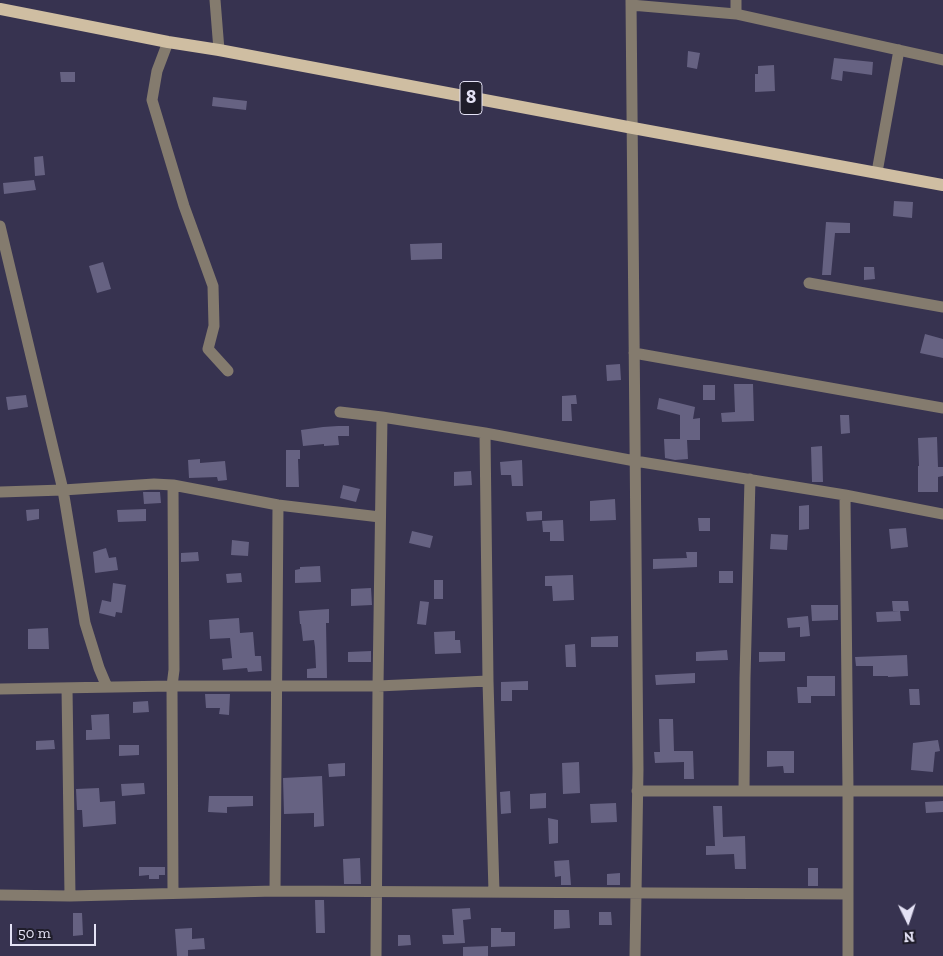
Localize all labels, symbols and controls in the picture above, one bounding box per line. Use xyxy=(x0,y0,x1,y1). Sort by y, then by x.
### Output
road number: 8 xyxy=(460,82,482,115)
north arrow xyxy=(883,896,933,946)
scale bar xyxy=(12,914,99,946)
text: 50 m xyxy=(18,924,51,942)
text: N xyxy=(903,928,915,945)

